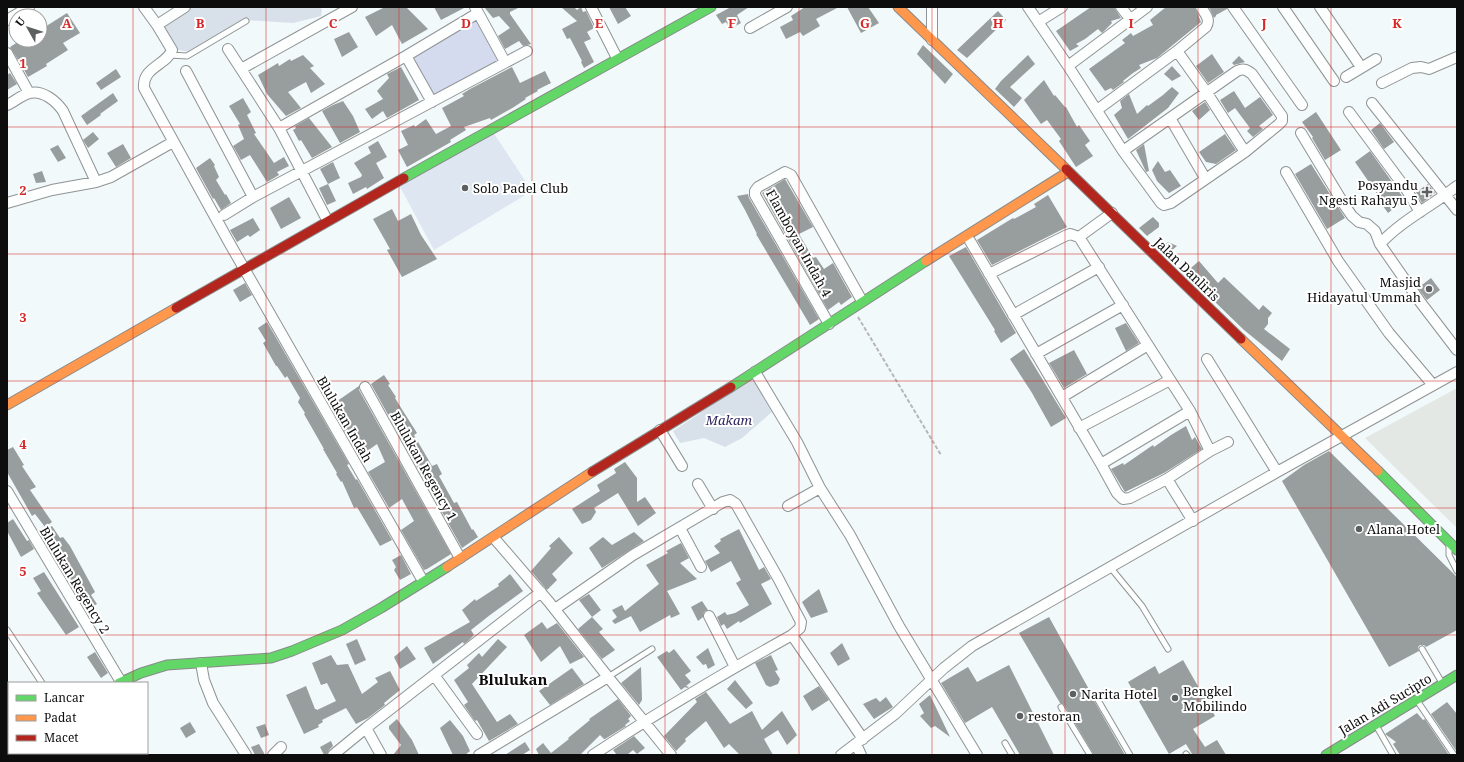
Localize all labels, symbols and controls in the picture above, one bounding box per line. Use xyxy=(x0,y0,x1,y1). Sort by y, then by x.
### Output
north arrow xyxy=(8,8,48,48)
text: U xyxy=(11,13,29,29)
text: A xyxy=(62,14,72,32)
text: B xyxy=(196,14,205,32)
text: C xyxy=(329,14,338,32)
text: D xyxy=(461,14,471,32)
text: E xyxy=(595,14,604,32)
text: F xyxy=(728,14,736,32)
text: G xyxy=(860,14,870,32)
text: H xyxy=(993,14,1004,32)
text: I xyxy=(1128,14,1134,32)
text: J xyxy=(1260,14,1267,32)
text: K xyxy=(1392,14,1402,32)
text: 1 xyxy=(19,54,27,72)
place label: Posyandu Ngesti Rahayu 5 xyxy=(1319,176,1418,209)
place label: Solo Padel Club xyxy=(473,179,568,197)
text: 2 xyxy=(19,181,27,199)
marker: Solo Padel Club xyxy=(460,183,470,193)
street label: Flamboyan Indah 4 xyxy=(762,186,836,301)
marker: Posyandu Ngesti Rahayu 5 xyxy=(1421,186,1433,198)
street label: Jalan Danliris xyxy=(1150,232,1224,305)
place label: Masjid Hidayatul Ummah xyxy=(1307,273,1421,306)
marker: Masjid Hidayatul Ummah xyxy=(1424,284,1434,294)
text: 3 xyxy=(19,308,27,326)
street label: Blulukan Indah xyxy=(313,373,377,465)
street label: Blulukan Regency 1 xyxy=(387,408,461,524)
park label: Makam xyxy=(705,411,752,429)
text: 4 xyxy=(19,435,27,453)
place label: Alana Hotel xyxy=(1367,520,1440,538)
street label: Blulukan Regency 2 xyxy=(36,523,114,637)
marker: Alana Hotel xyxy=(1354,524,1364,534)
text: 5 xyxy=(19,562,27,580)
district label: Blulukan xyxy=(478,669,548,689)
street label: Jalan Adi Sucipto xyxy=(1334,669,1435,739)
legend xyxy=(8,682,148,754)
place label: Bengkel Mobilindo xyxy=(1183,682,1247,715)
place label: Narita Hotel xyxy=(1081,685,1157,703)
text: Lancar xyxy=(44,689,85,706)
marker: Narita Hotel xyxy=(1068,689,1078,699)
marker: Bengkel Mobilindo xyxy=(1170,693,1180,703)
place label: restoran xyxy=(1028,707,1081,725)
text: Padat xyxy=(44,709,76,726)
marker: restoran xyxy=(1015,711,1025,721)
text: Macet xyxy=(44,729,79,746)

